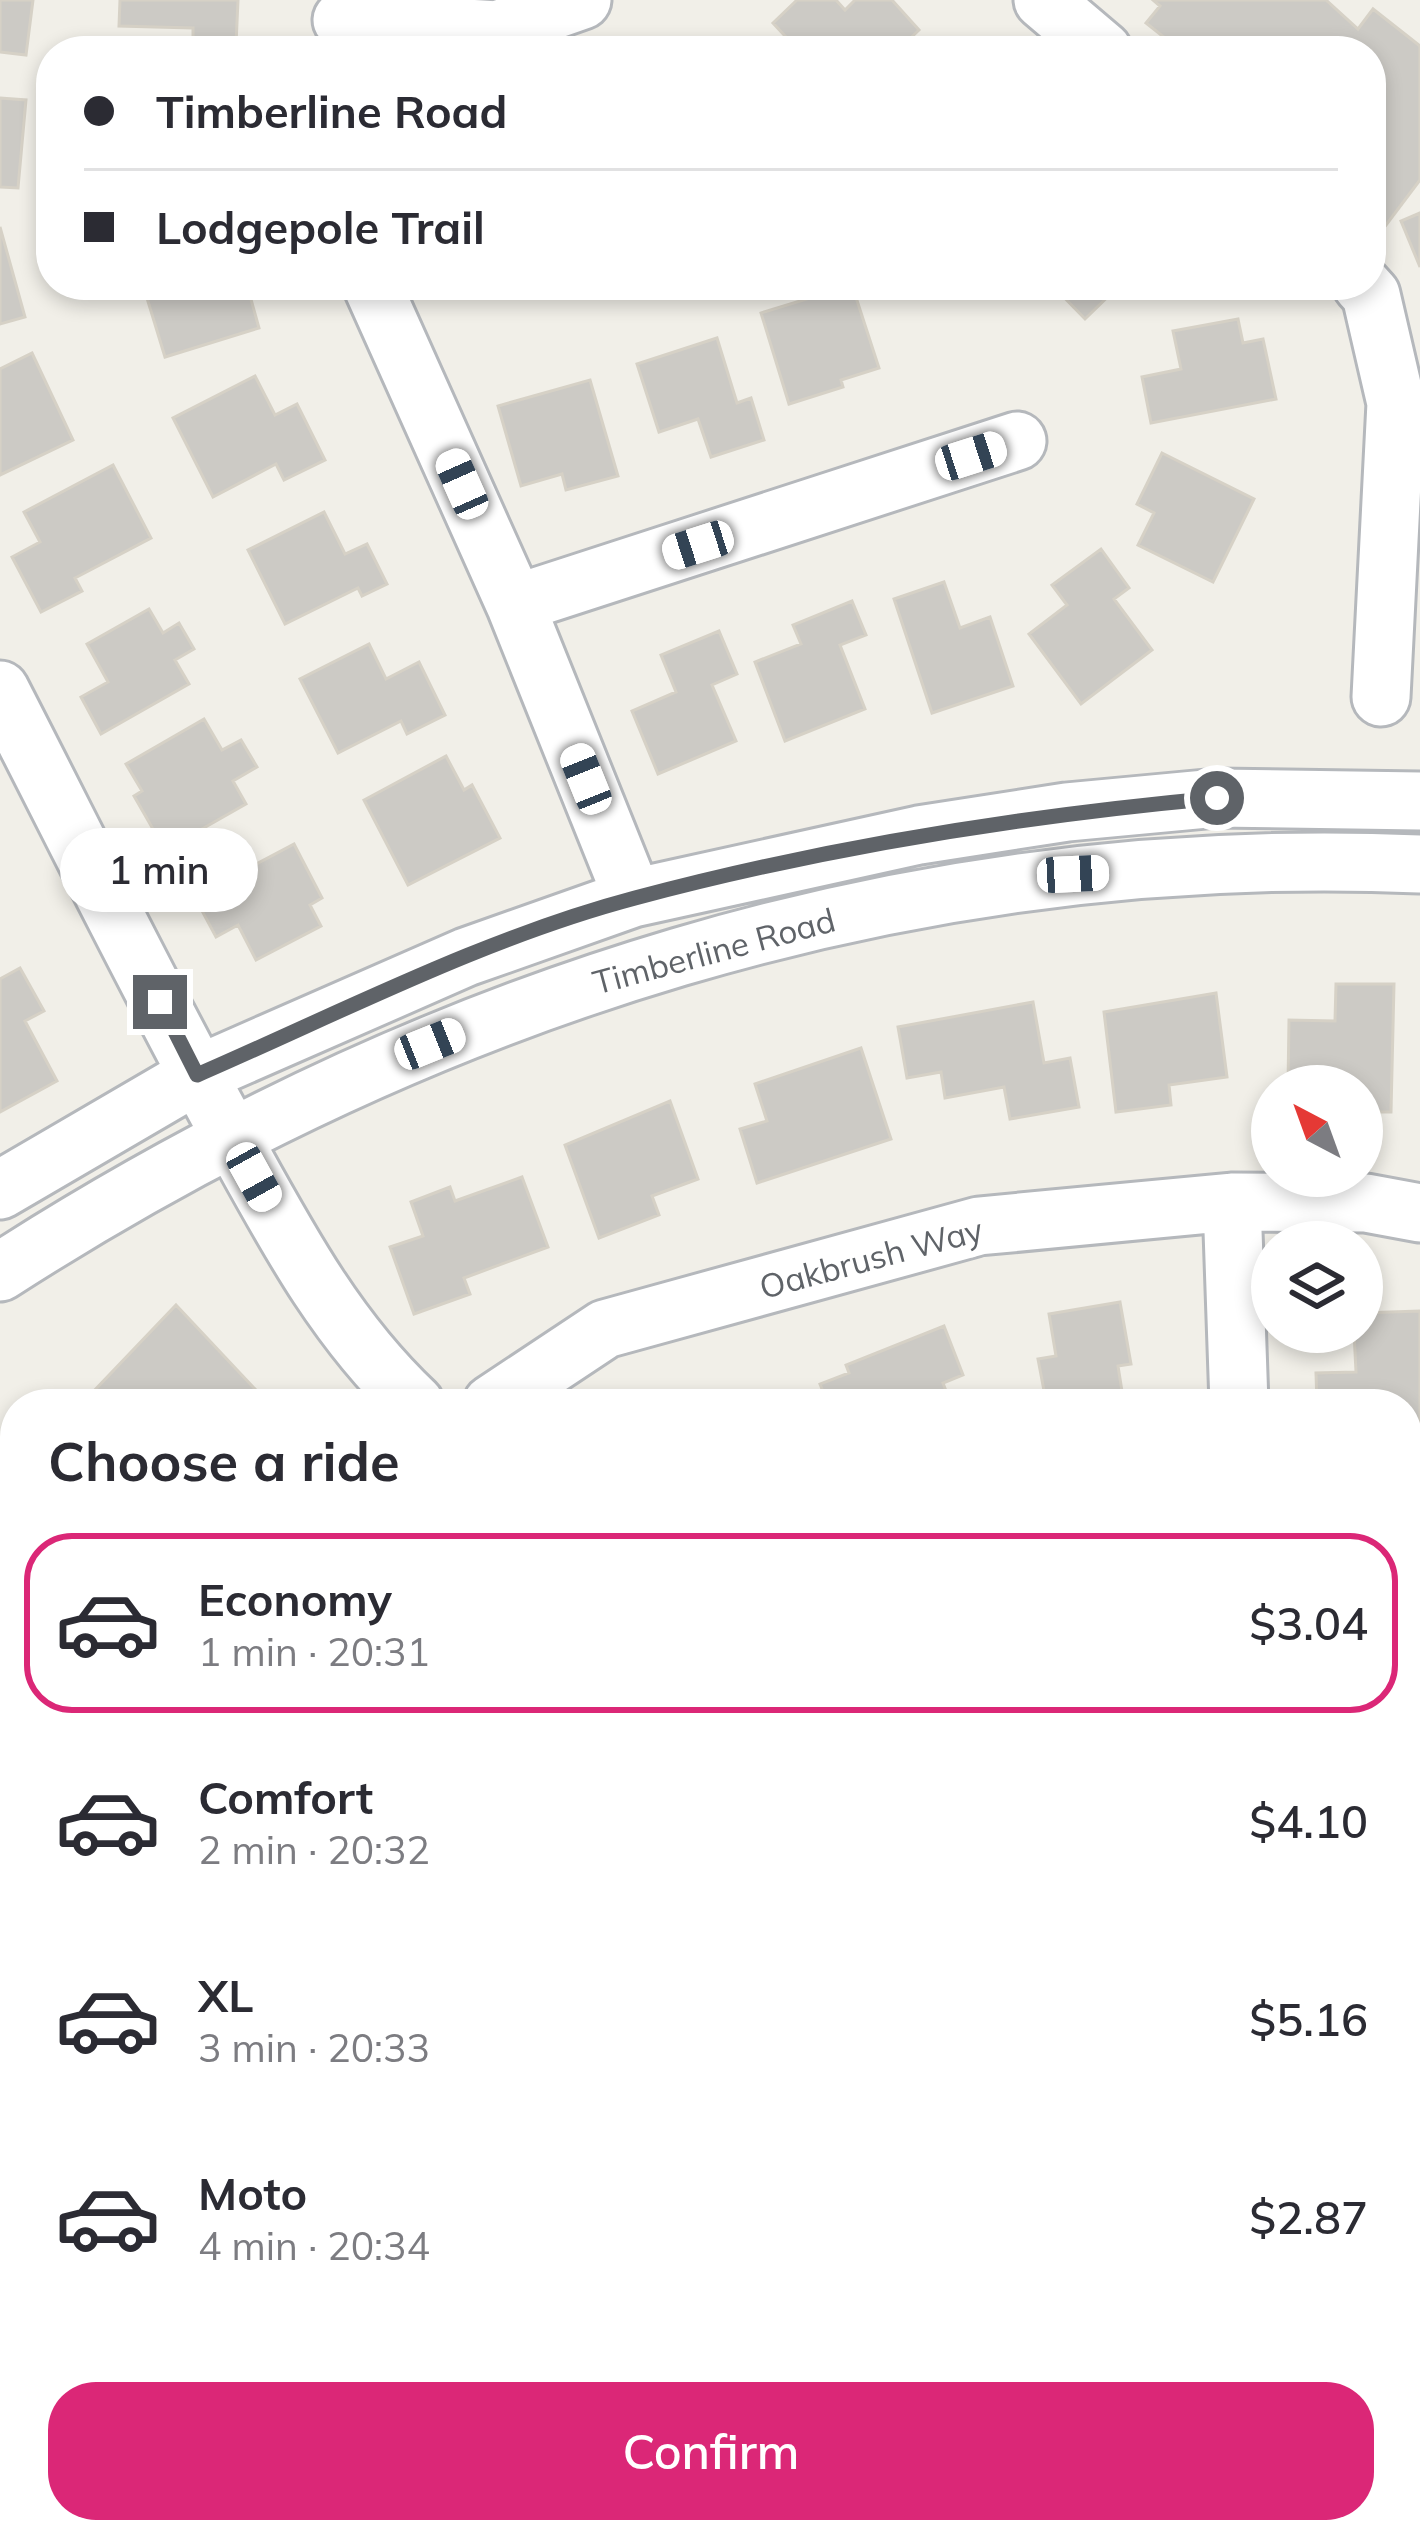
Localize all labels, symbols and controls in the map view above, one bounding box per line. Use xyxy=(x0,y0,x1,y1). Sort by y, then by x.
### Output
text: Timberline Road xyxy=(156,83,507,139)
text: Lodgepole Trail xyxy=(156,199,485,255)
car xyxy=(931,428,1011,484)
car xyxy=(431,444,493,524)
car xyxy=(658,517,738,573)
car xyxy=(556,739,616,819)
route start xyxy=(1190,771,1244,825)
callout: 1 min xyxy=(61,828,259,912)
text: 1 min xyxy=(108,845,210,894)
car xyxy=(1036,854,1110,894)
street label: Timberline Road xyxy=(588,898,839,1003)
route end xyxy=(133,975,187,1029)
car xyxy=(390,1014,470,1074)
north arrow xyxy=(1251,1065,1383,1197)
map controls xyxy=(1251,1065,1383,1353)
car xyxy=(221,1137,287,1217)
street label: Oakbrush Way xyxy=(755,1208,987,1307)
button: layers xyxy=(1251,1221,1383,1353)
text: Choose a ride xyxy=(48,1427,400,1495)
icon: car xyxy=(54,1569,162,1677)
text: Economy xyxy=(198,1571,392,1627)
text: $3.04 xyxy=(1249,1595,1368,1651)
text: 1 min · 20:31 xyxy=(198,1627,430,1676)
icon: car xyxy=(54,1767,162,1875)
text: Comfort xyxy=(198,1769,373,1825)
text: $4.10 xyxy=(1249,1793,1368,1849)
text: 2 min · 20:32 xyxy=(198,1825,430,1874)
icon: car xyxy=(54,1965,162,2073)
text: XL xyxy=(198,1967,253,2023)
text: $5.16 xyxy=(1249,1991,1368,2047)
text: 3 min · 20:33 xyxy=(198,2023,430,2072)
icon: car xyxy=(54,2163,162,2271)
text: Moto xyxy=(198,2165,307,2221)
text: $2.87 xyxy=(1249,2189,1368,2245)
text: 4 min · 20:34 xyxy=(198,2221,430,2270)
button: Confirm xyxy=(48,2382,1374,2520)

